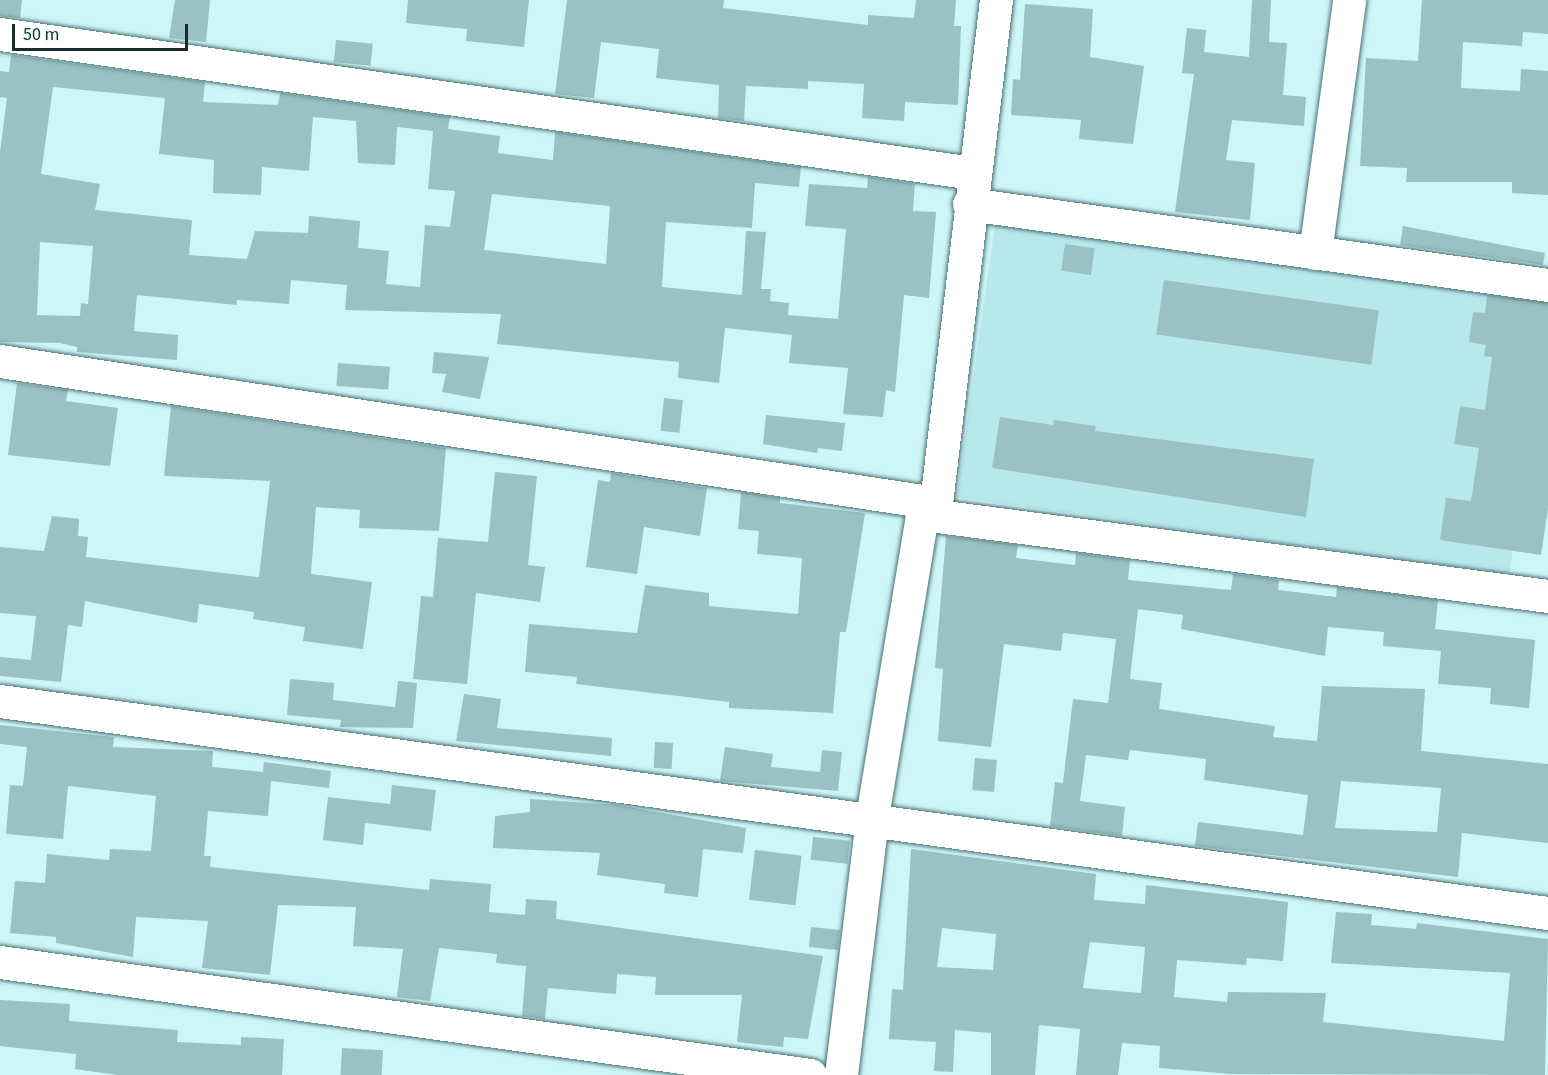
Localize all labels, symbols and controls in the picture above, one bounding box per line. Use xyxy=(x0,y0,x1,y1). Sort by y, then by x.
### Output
scale bar xyxy=(15,12,190,50)
text: 50 m xyxy=(23,22,59,47)

